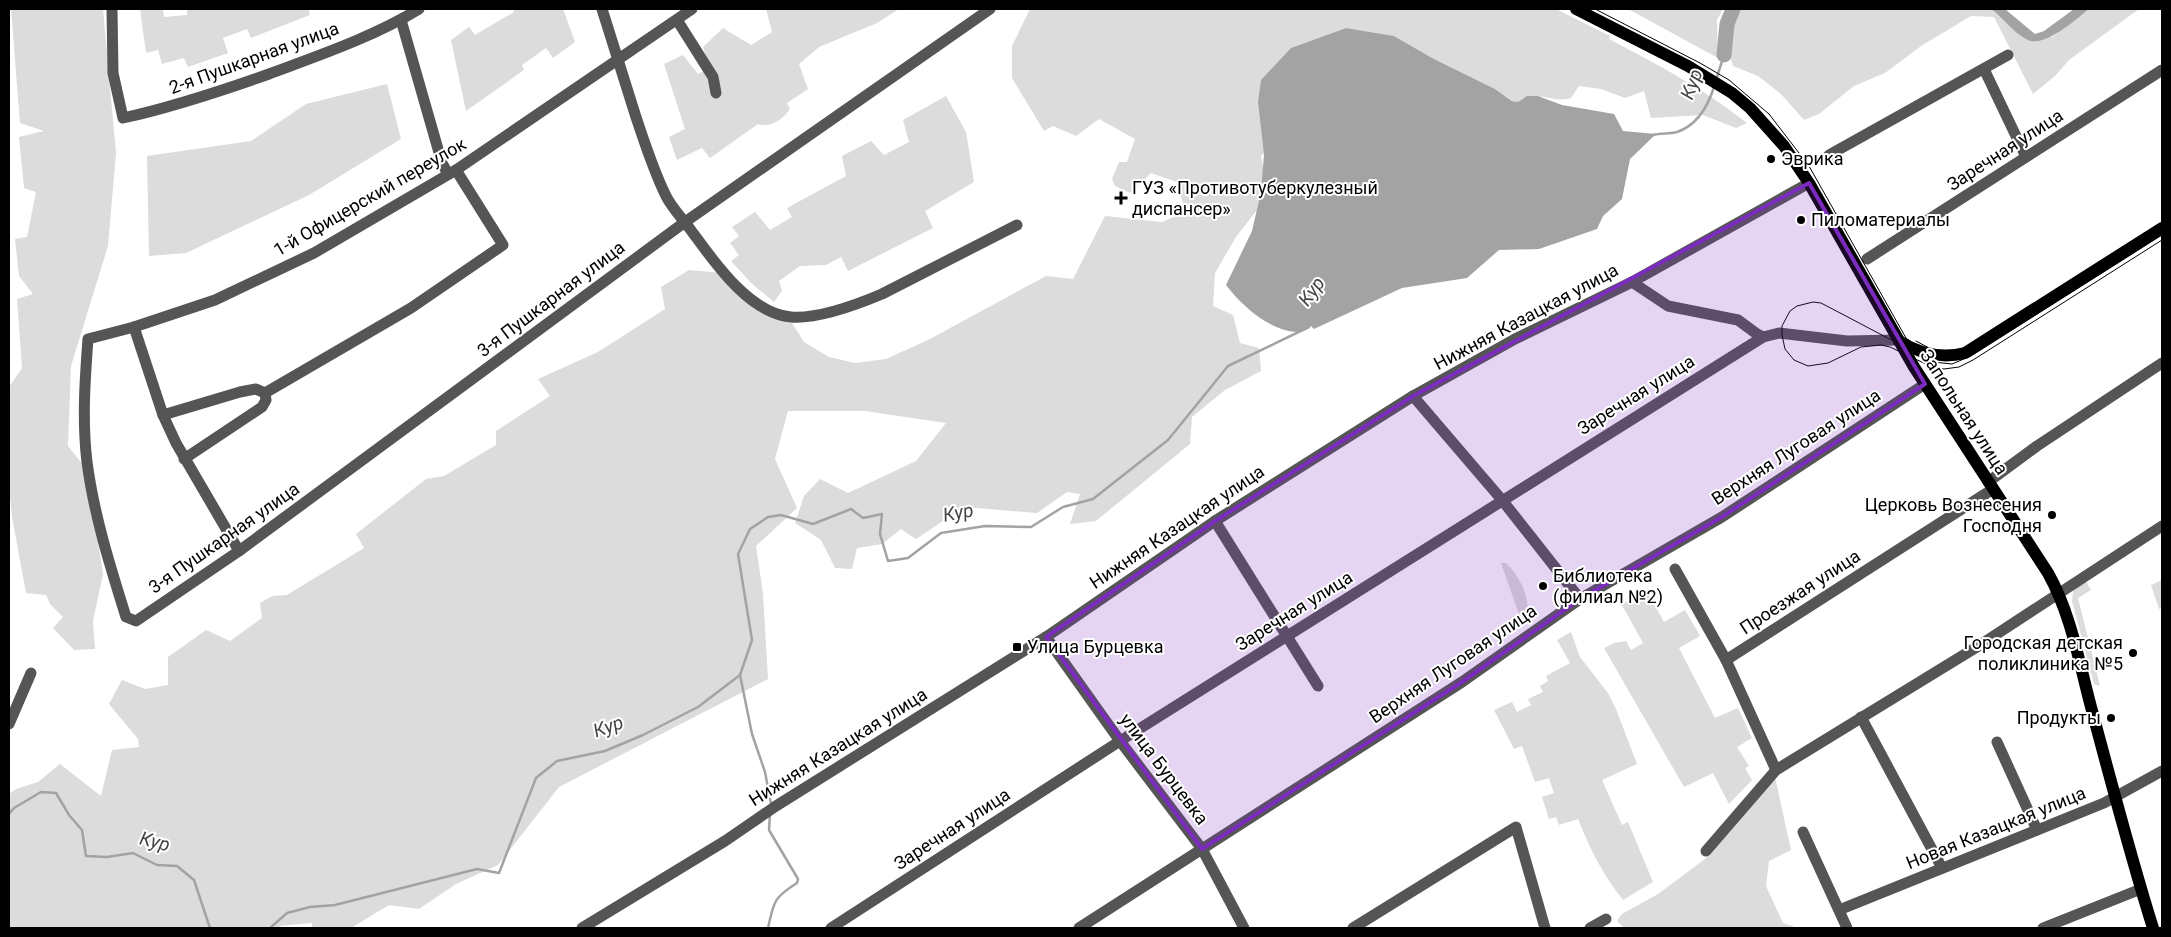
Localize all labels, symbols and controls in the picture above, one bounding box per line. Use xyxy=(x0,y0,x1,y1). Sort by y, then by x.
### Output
street label: 2-я Пушкарная улица xyxy=(166,17,341,98)
water label: Кур xyxy=(1675,66,1708,102)
street label: Заречная улица xyxy=(1943,104,2067,195)
street label: 1-й Офицерский переулок xyxy=(270,133,470,260)
place label: Эврика xyxy=(1781,148,1843,169)
marker: Эврика xyxy=(1765,153,1777,165)
place label: ГУЗ «Противотуберкулезный диспансер» xyxy=(1132,177,1378,219)
marker: ГУЗ «Противотуберкулезный диспансер» xyxy=(1114,191,1128,205)
place label: Пиломатериалы xyxy=(1811,209,1950,230)
marker: Пиломатериалы xyxy=(1795,214,1807,226)
street label: 3-я Пушкарная улица xyxy=(473,236,628,361)
street label: Нижняя Казацкая улица xyxy=(1430,259,1622,374)
water label: Кур xyxy=(1293,272,1330,310)
street label: Запольная улица xyxy=(1916,345,2013,478)
street label: Заречная улица xyxy=(1573,350,1698,439)
street label: Верхняя Луговая улица xyxy=(1707,384,1884,509)
street label: Нижняя Казацкая улица xyxy=(1086,460,1268,593)
street label: 3-я Пушкарная улица xyxy=(144,478,303,598)
place label: Церковь Вознесения Господня xyxy=(1865,494,2042,536)
water label: Кур xyxy=(941,498,975,527)
marker: Церковь Вознесения Господня xyxy=(2046,509,2058,521)
street label: Проезжая улица xyxy=(1736,545,1864,638)
place label: Библиотека (филиал №2) xyxy=(1553,565,1663,608)
street label: Заречная улица xyxy=(1231,566,1356,655)
marker: Библиотека (филиал №2) xyxy=(1537,580,1549,592)
street label: Верхняя Луговая улица xyxy=(1365,600,1540,727)
place label: Городская детская поликлиника №5 xyxy=(1963,632,2123,674)
place label: Улица Бурцевка xyxy=(1027,636,1163,657)
marker: Улица Бурцевка xyxy=(1011,641,1023,653)
marker: Городская детская поликлиника №5 xyxy=(2127,647,2139,659)
street label: Нижняя Казацкая улица xyxy=(745,683,931,810)
place label: Продукты xyxy=(2017,707,2101,728)
street label: улица Бурцевка xyxy=(1116,709,1213,828)
water label: Кур xyxy=(590,710,626,743)
marker: Продукты xyxy=(2105,712,2117,724)
street label: Новая Казацкая улица xyxy=(1903,782,2089,873)
street label: Заречная улица xyxy=(890,783,1014,874)
water label: Кур xyxy=(137,827,172,856)

